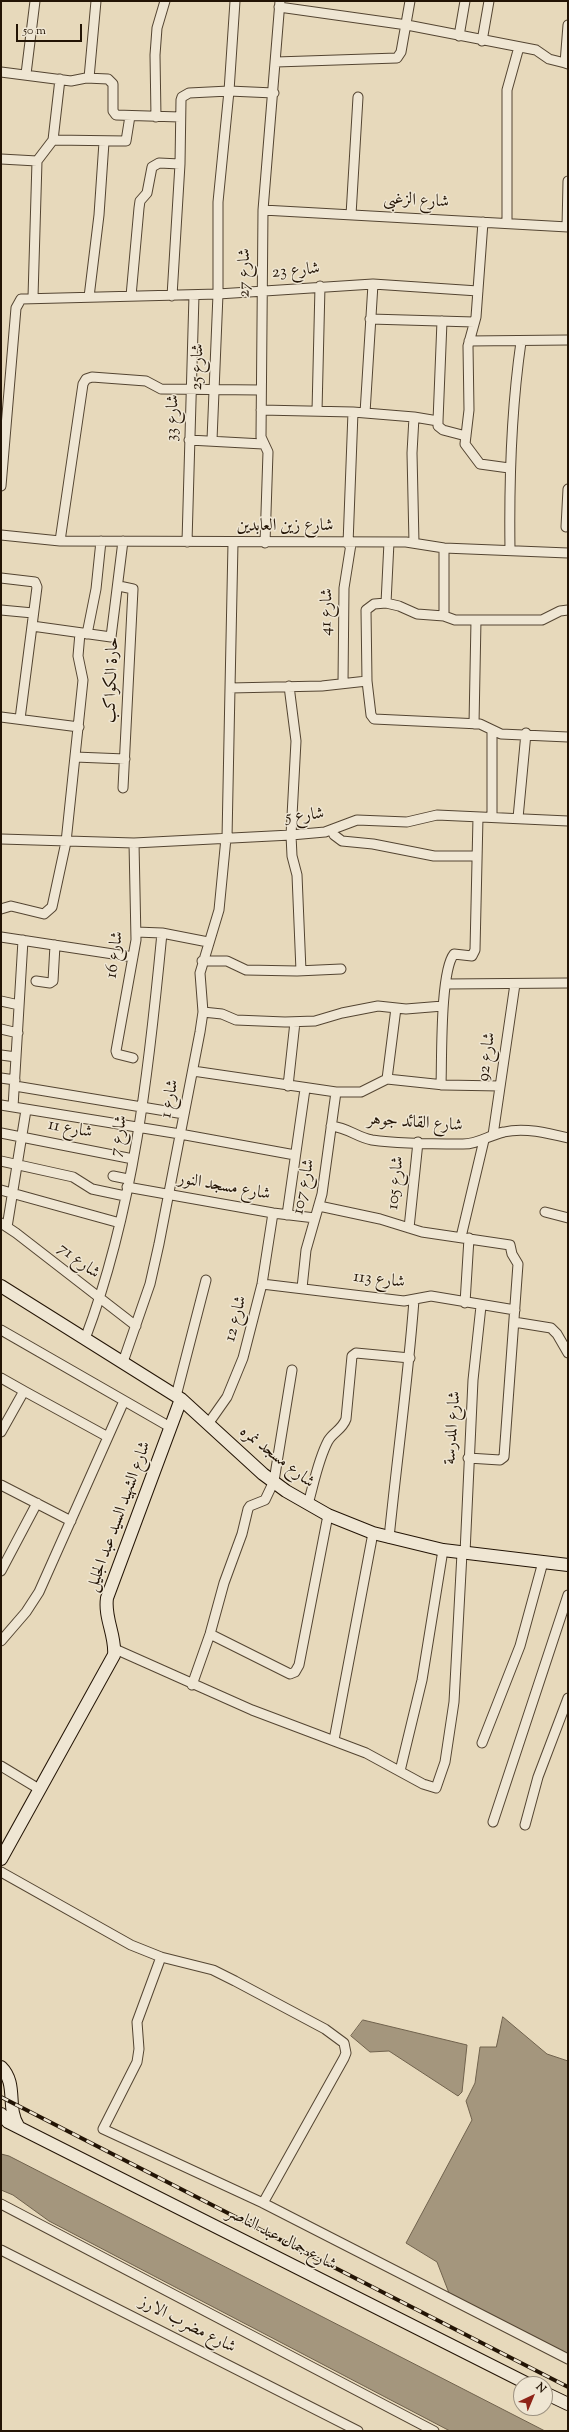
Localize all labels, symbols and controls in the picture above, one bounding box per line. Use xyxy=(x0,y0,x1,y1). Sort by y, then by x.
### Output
scale bar xyxy=(18,16,84,42)
text: 50 m xyxy=(23,22,46,40)
street label: شارع الزغبى xyxy=(383,190,449,214)
street label: شارع 27 xyxy=(235,248,257,298)
street label: شارع 23 xyxy=(271,260,321,284)
street label: شارع 25 xyxy=(188,343,210,391)
street label: شارع 33 xyxy=(163,394,185,442)
street label: شارع زين العابدين xyxy=(237,517,333,537)
street label: شارع 41 xyxy=(317,588,339,636)
street label: حارة الكواكب xyxy=(101,636,125,724)
street label: شارع 5 xyxy=(285,805,325,829)
street label: شارع 16 xyxy=(103,930,129,980)
street label: شارع 92 xyxy=(474,1031,502,1083)
street label: شارع 1 xyxy=(157,1078,185,1120)
street label: شارع القائد جوهر xyxy=(367,1111,463,1137)
street label: شارع 7 xyxy=(107,1114,133,1158)
street label: شارع 11 xyxy=(46,1116,94,1144)
street label: شارع 105 xyxy=(384,1155,410,1211)
street label: شارع 107 xyxy=(289,1157,321,1217)
street label: شارع مسجد النور xyxy=(176,1170,272,1206)
street label: شارع 71 xyxy=(53,1240,103,1284)
street label: شارع 113 xyxy=(352,1268,406,1294)
street label: شارع 12 xyxy=(221,1294,253,1344)
street label: شارع المدرسة xyxy=(441,1391,467,1465)
street label: شارع مسجد نمره xyxy=(234,1422,318,1494)
street label: شارع الشهيد السيد عبد الجليل xyxy=(83,1439,157,1595)
street label: شارع جمال عبد الناصر xyxy=(223,2204,339,2276)
street label: شارع مضرب الارز xyxy=(135,2293,239,2359)
north arrow xyxy=(513,2376,553,2416)
text: N xyxy=(532,2379,549,2397)

